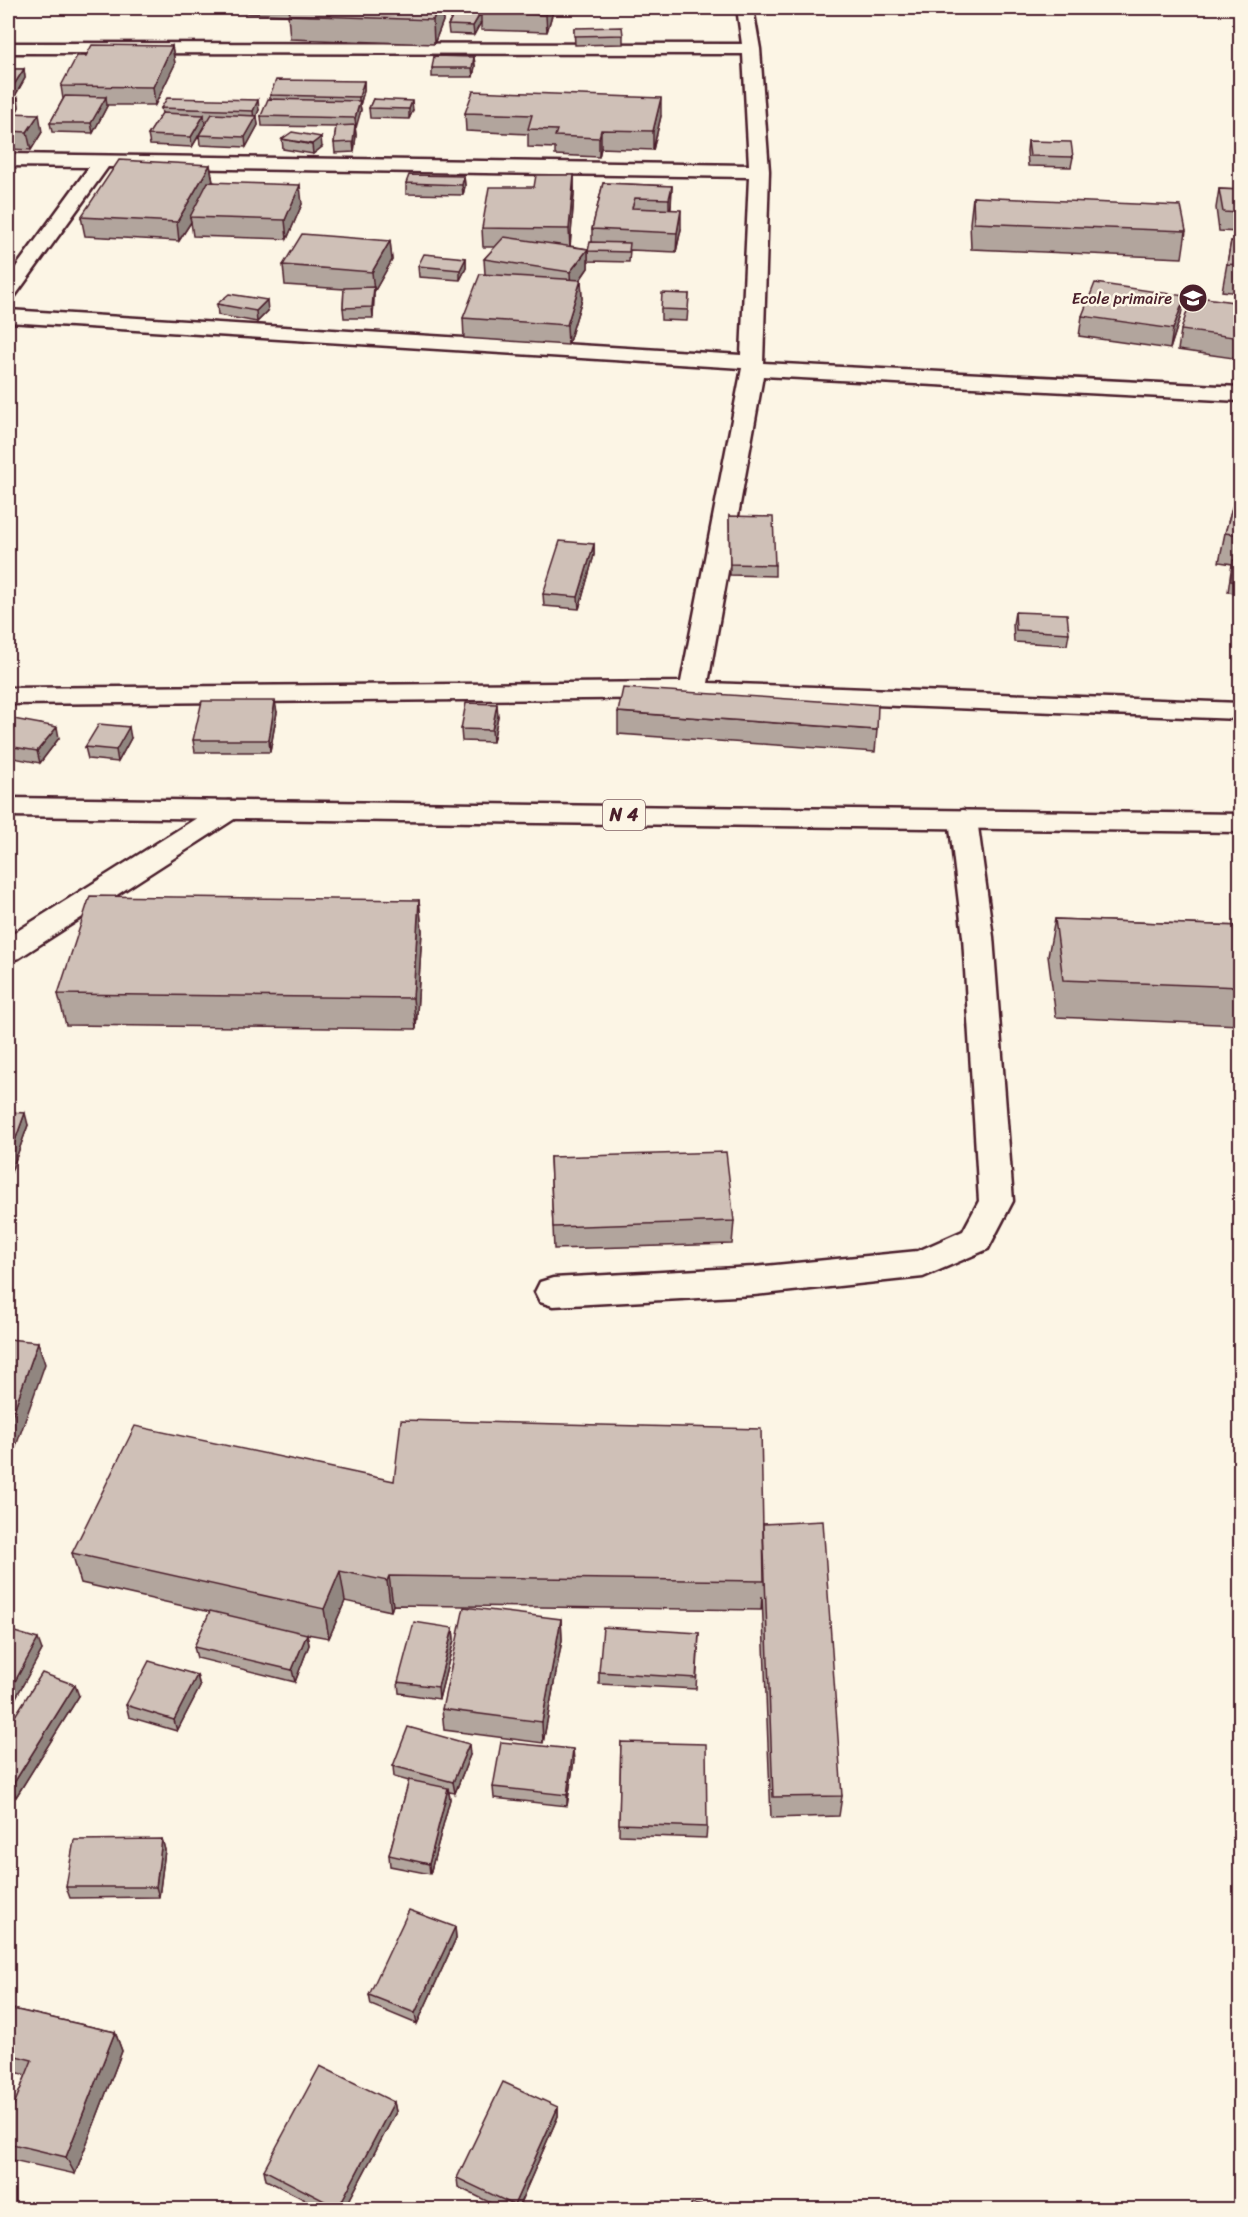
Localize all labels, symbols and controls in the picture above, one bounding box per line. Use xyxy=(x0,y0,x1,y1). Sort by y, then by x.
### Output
school or university icon: Ecole primaire xyxy=(1177,282,1209,314)
place label: Ecole primaire xyxy=(1072,284,1172,313)
road number: N 4 xyxy=(603,800,645,830)

